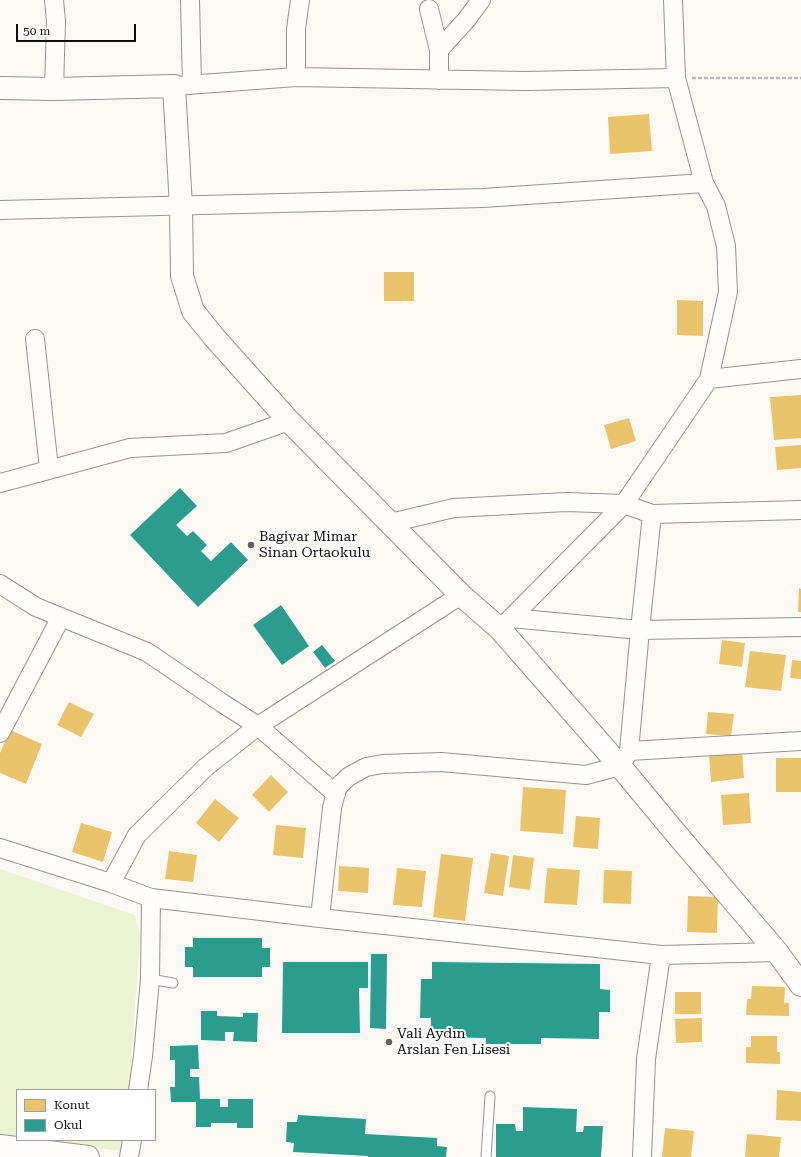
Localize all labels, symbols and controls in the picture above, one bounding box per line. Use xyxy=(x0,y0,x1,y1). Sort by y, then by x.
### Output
scale bar xyxy=(18,16,138,42)
text: 50 m xyxy=(23,24,50,38)
place label: Bagivar Mimar Sinan Ortaokulu xyxy=(259,529,370,562)
marker: Bagivar Mimar Sinan Ortaokulu xyxy=(246,540,256,550)
place label: Vali Aydın Arslan Fen Lisesi xyxy=(397,1026,510,1058)
marker: Vali Aydın Arslan Fen Lisesi xyxy=(384,1037,394,1047)
legend xyxy=(16,1089,156,1141)
text: Konut xyxy=(54,1098,89,1112)
text: Okul xyxy=(54,1118,82,1132)

